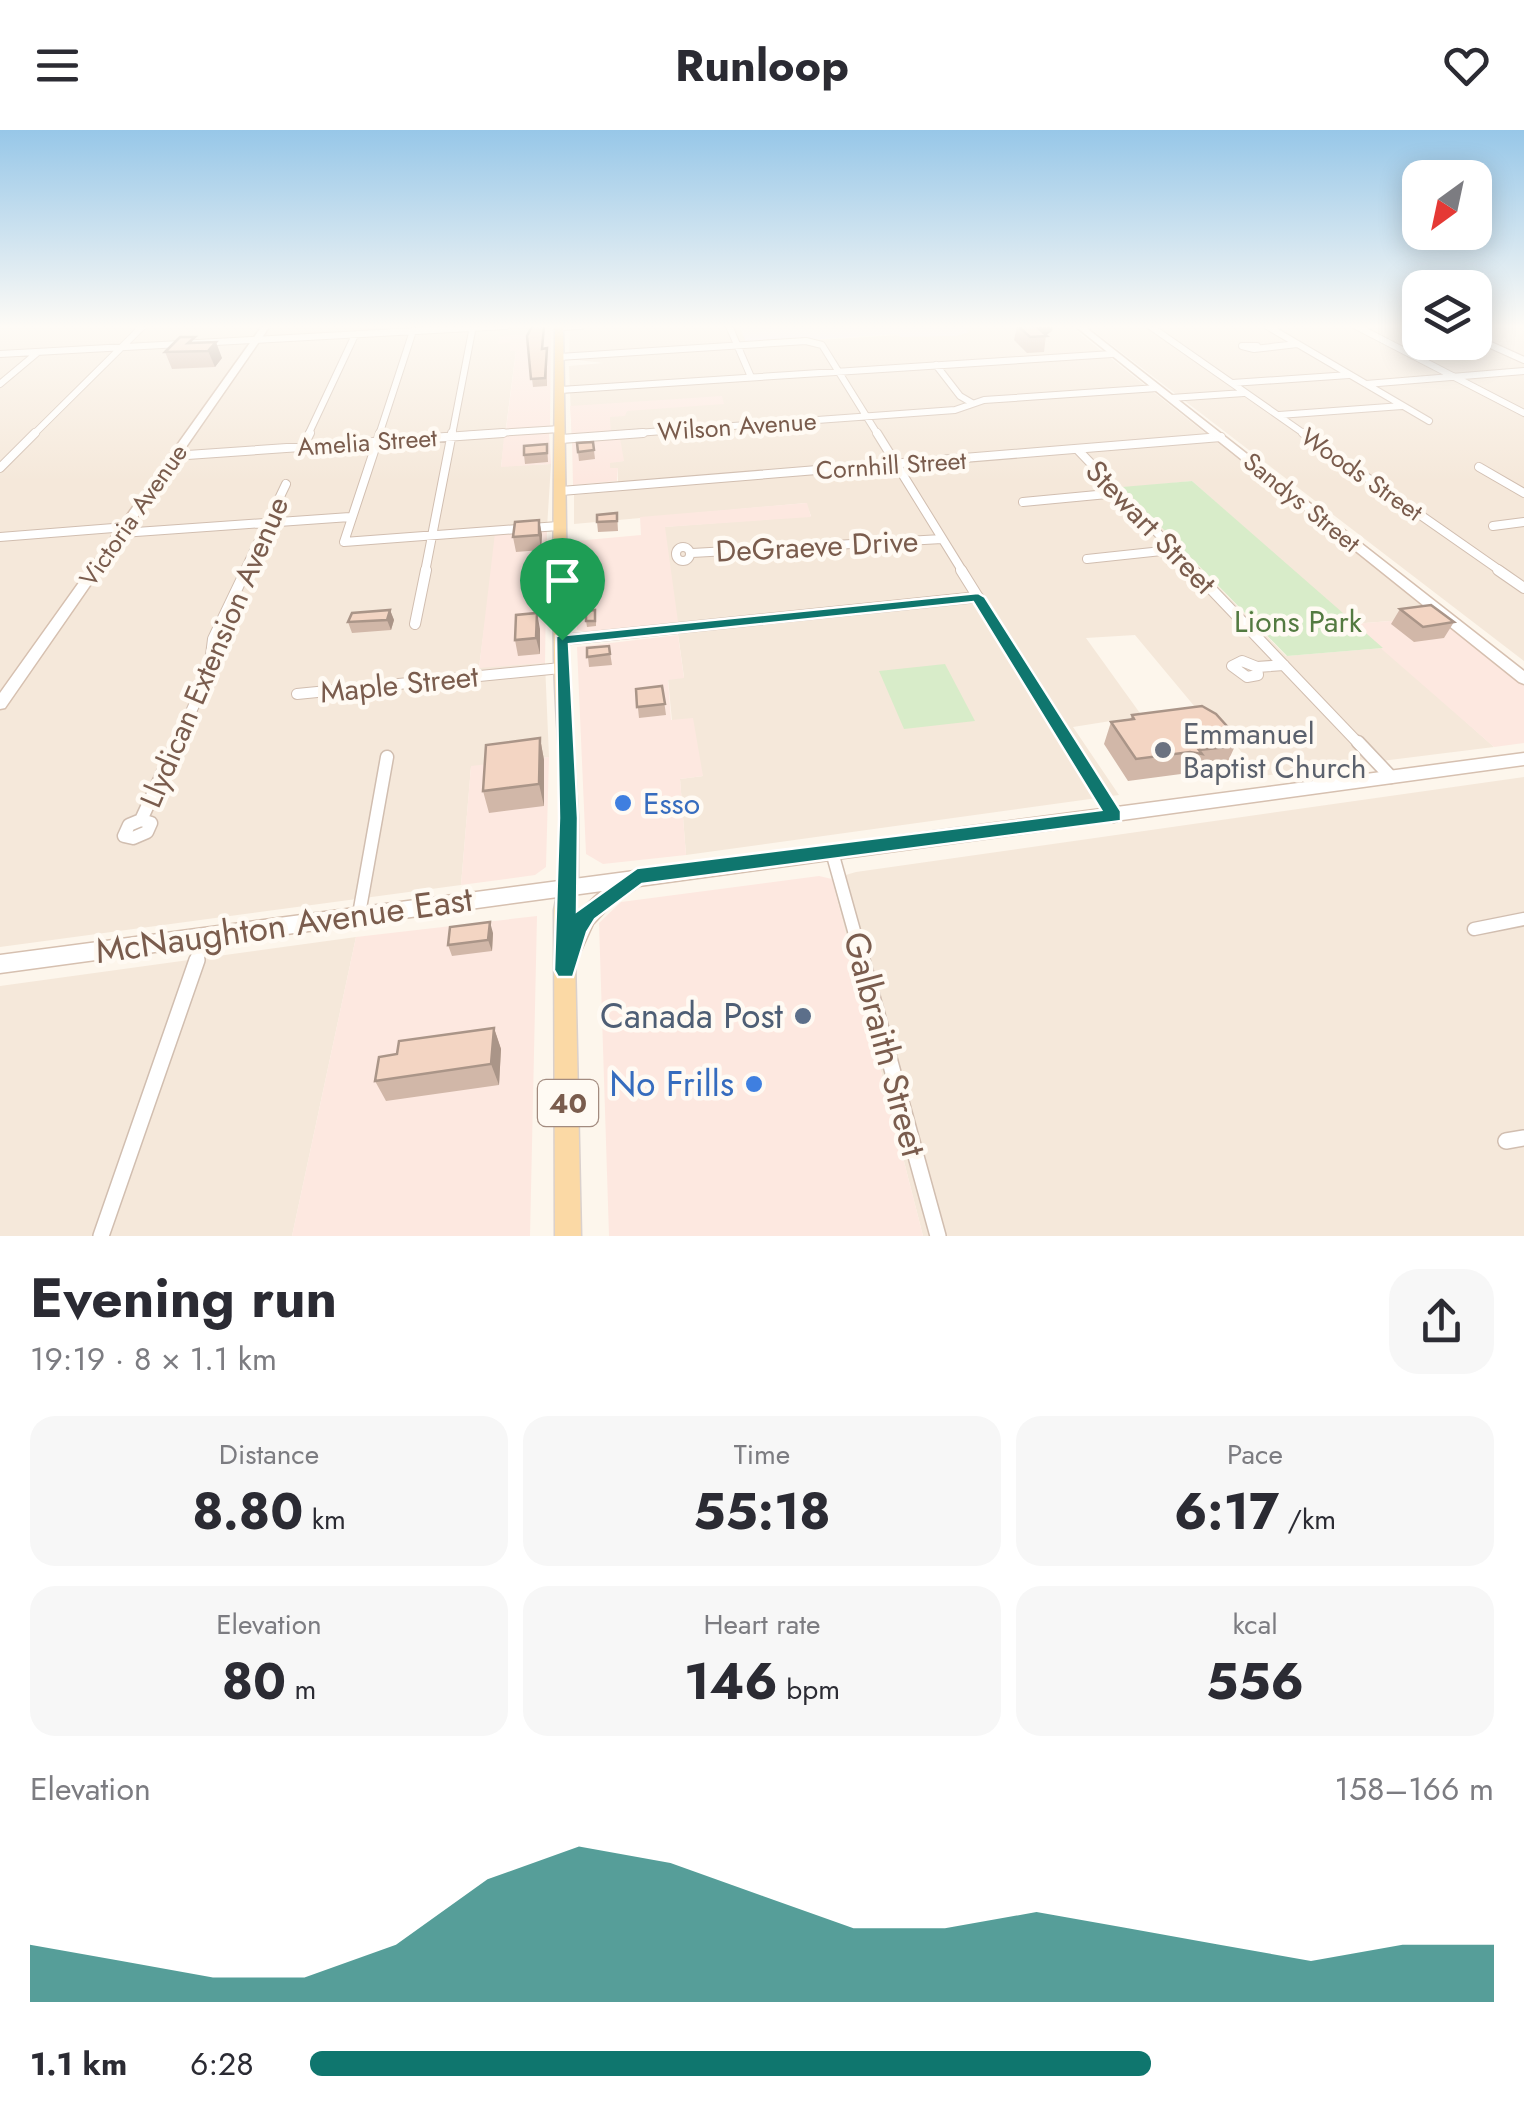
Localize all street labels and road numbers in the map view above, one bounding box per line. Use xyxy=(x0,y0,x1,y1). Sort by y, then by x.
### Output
street label: Wilson Avenue xyxy=(656,402,818,450)
street label: Amelia Street xyxy=(296,419,438,465)
street label: Woods Street xyxy=(1294,419,1430,529)
street label: Victoria Avenue xyxy=(70,436,196,594)
street label: Cornhill Street xyxy=(815,442,967,488)
street label: Sandys Street xyxy=(1236,444,1368,560)
street label: Stewart Street xyxy=(1076,450,1227,604)
street label: Llydican Extension Avenue xyxy=(129,490,299,814)
street label: DeGraeve Drive xyxy=(715,519,919,573)
street label: Maple Street xyxy=(318,654,481,714)
street label: McNaughton Avenue East xyxy=(92,874,476,976)
street label: Galbraith Street xyxy=(831,926,939,1162)
road number: 40 xyxy=(538,1080,598,1126)

